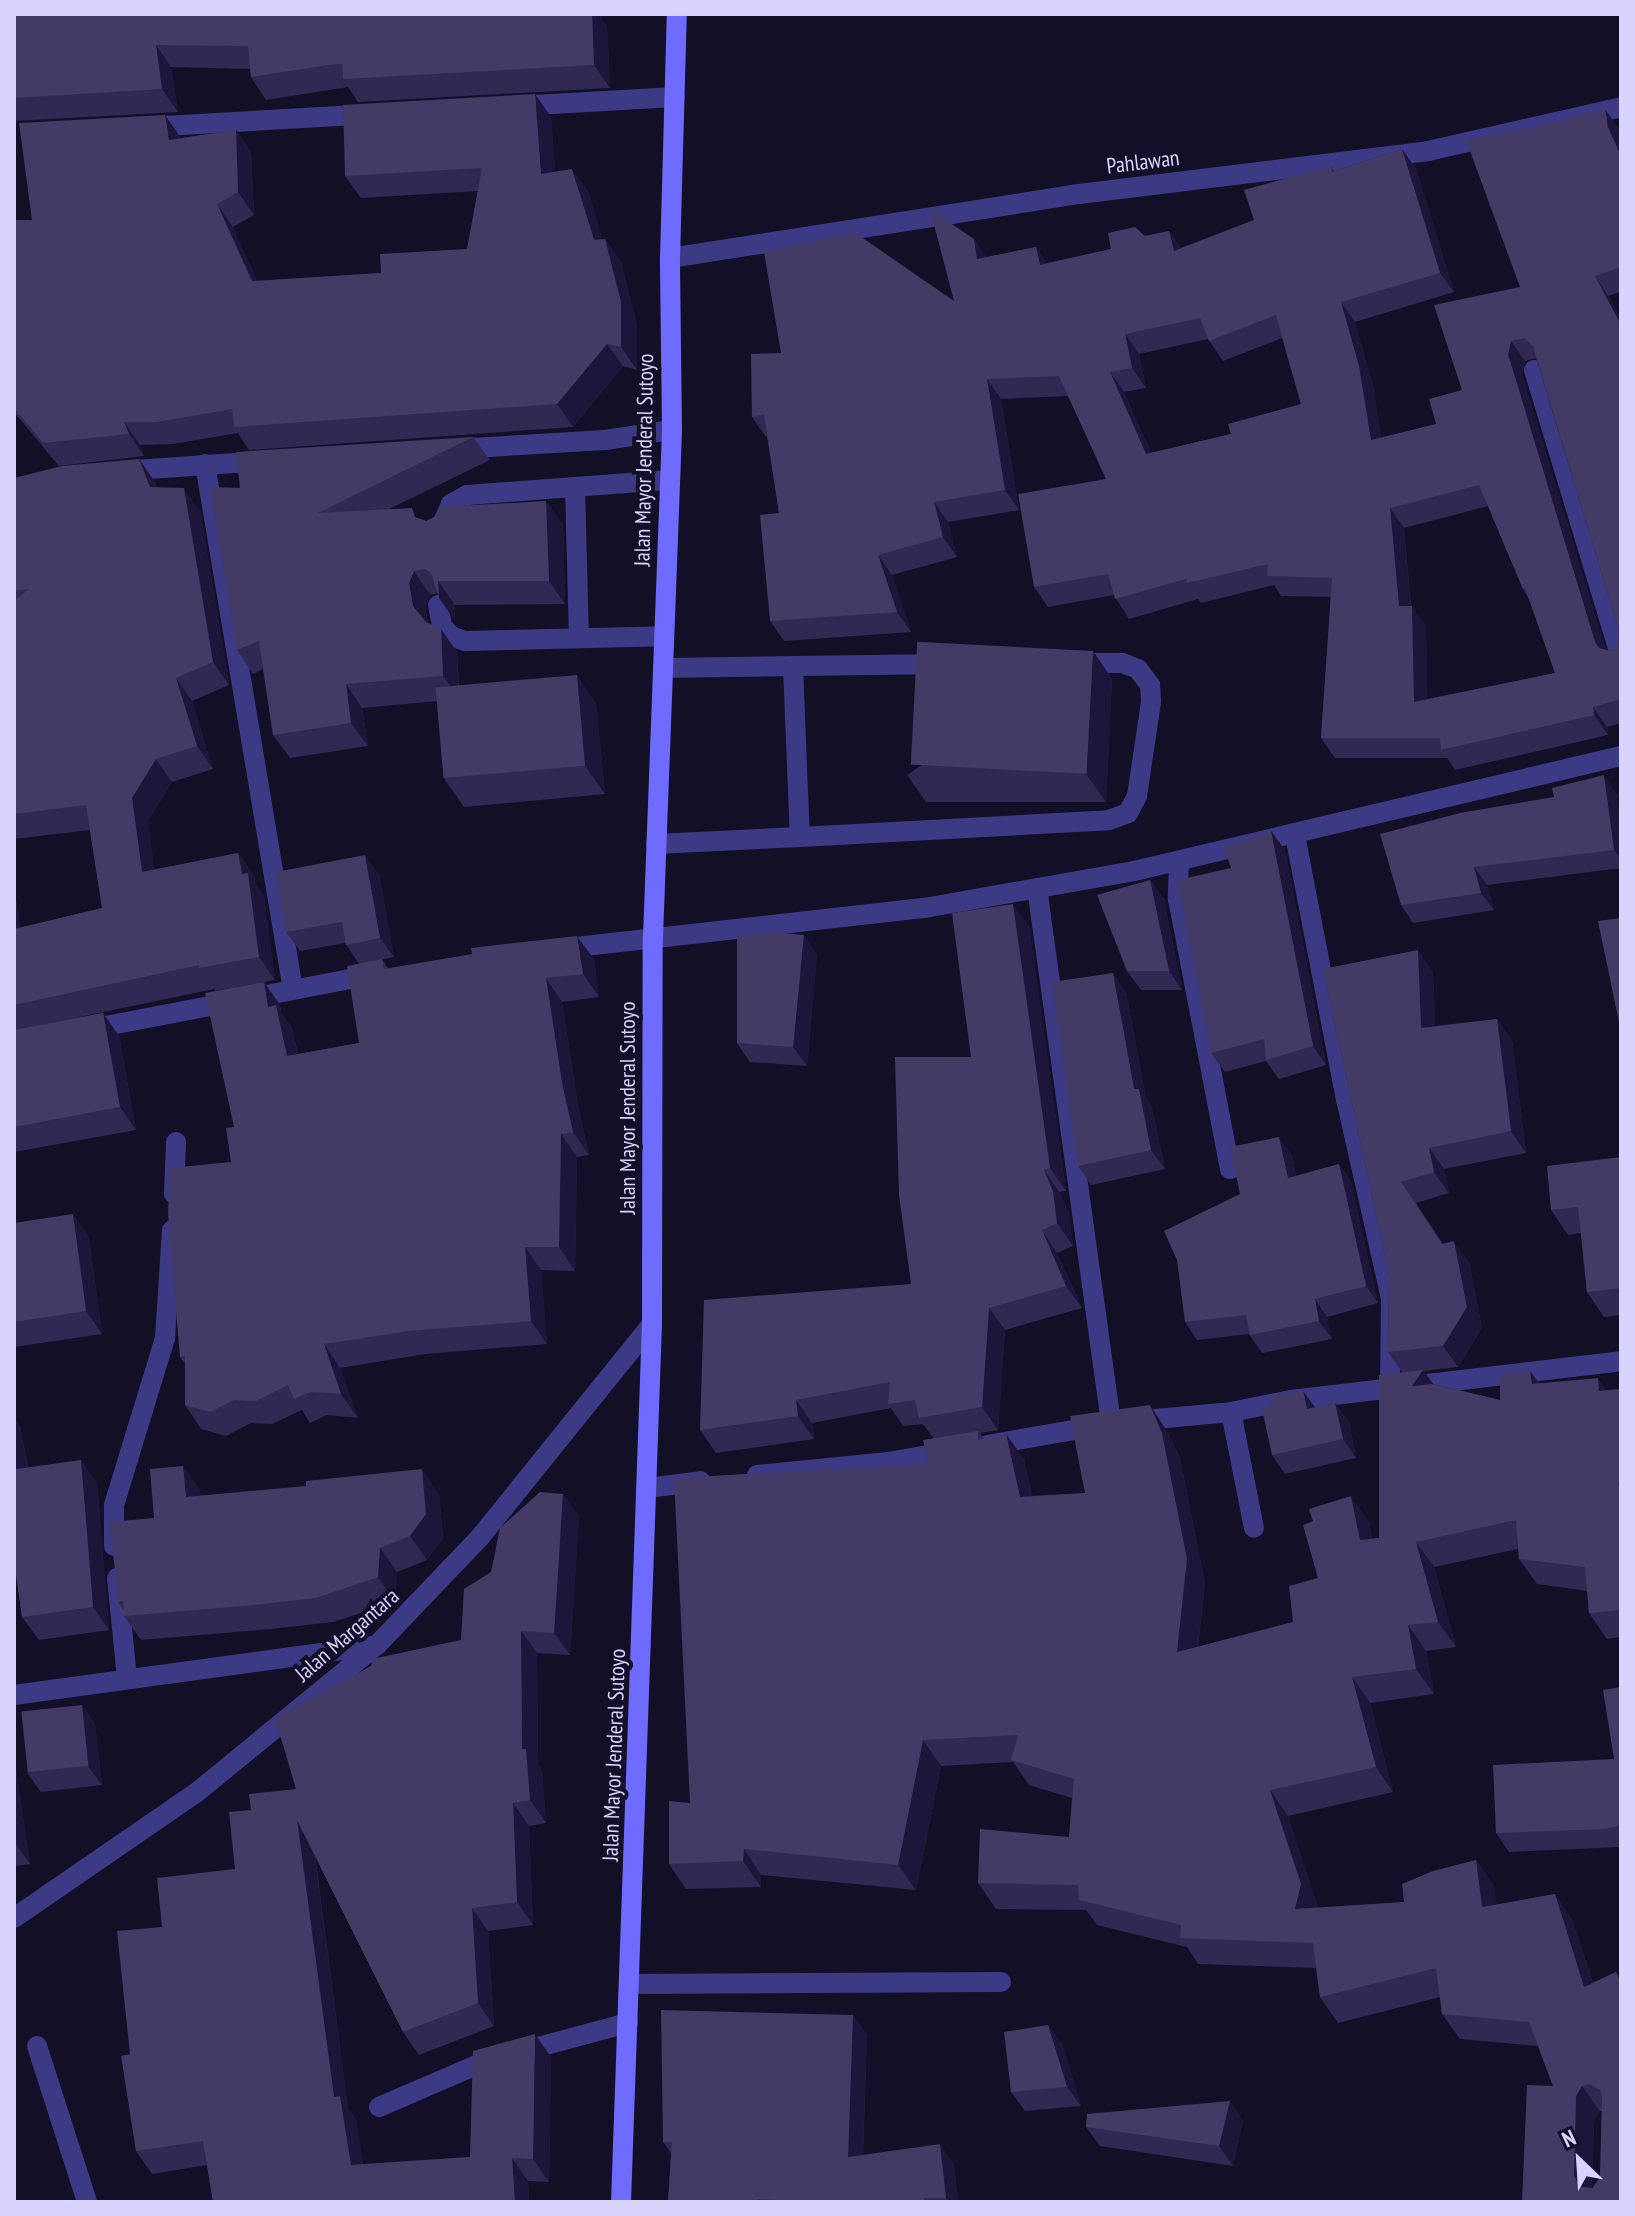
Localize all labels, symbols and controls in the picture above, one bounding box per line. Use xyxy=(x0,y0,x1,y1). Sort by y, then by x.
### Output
street label: Pahlawan xyxy=(1105,144,1181,180)
street label: Jalan Mayor Jenderal Sutoyo xyxy=(629,353,659,567)
street label: Jalan Mayor Jenderal Sutoyo xyxy=(615,1002,641,1214)
street label: Jalan Margantara xyxy=(290,1583,404,1687)
street label: Jalan Mayor Jenderal Sutoyo xyxy=(597,1648,631,1862)
north arrow xyxy=(1539,2120,1619,2200)
text: N xyxy=(1558,2123,1580,2153)

